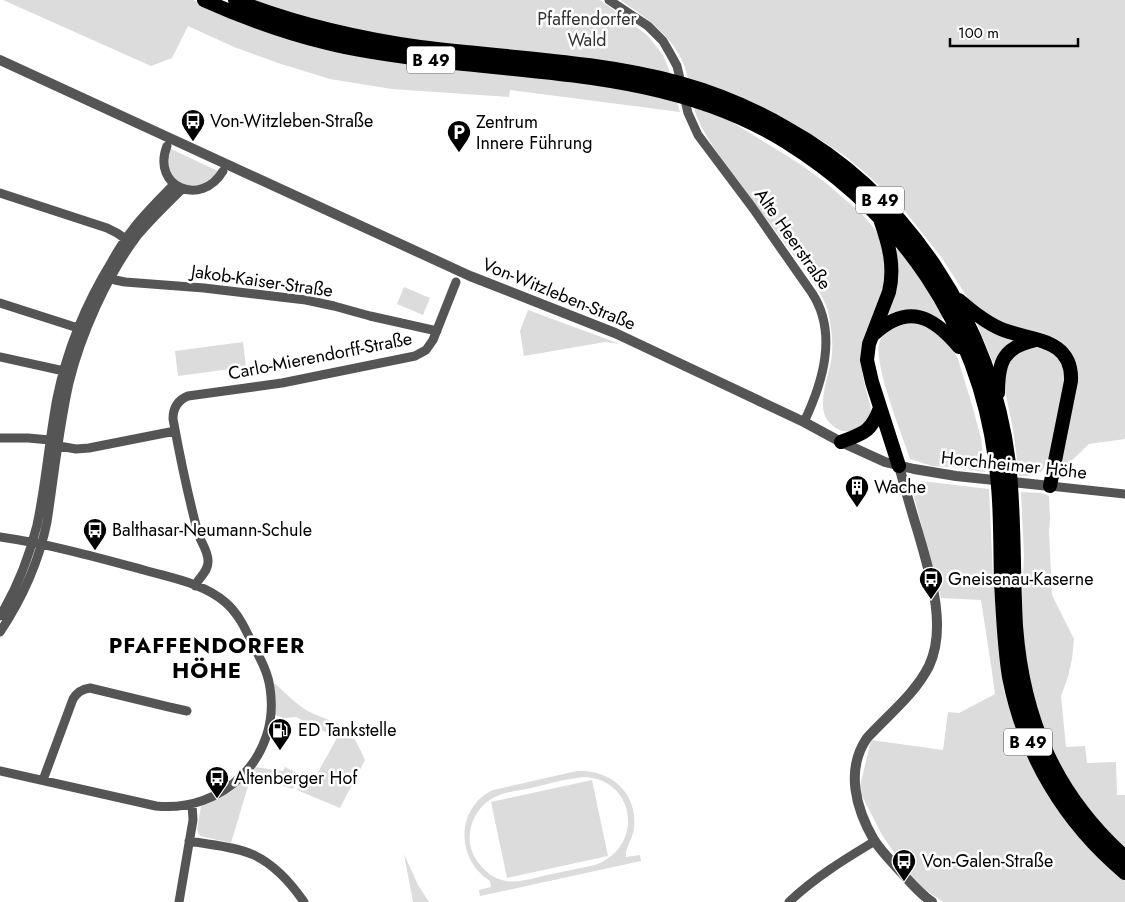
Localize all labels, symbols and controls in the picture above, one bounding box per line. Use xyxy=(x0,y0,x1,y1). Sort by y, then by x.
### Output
park label: Pfaffendorfer Wald xyxy=(537,6,638,53)
scale bar xyxy=(950,15,1078,47)
text: 100 m xyxy=(958,22,999,44)
road number: B 49 xyxy=(407,46,455,74)
bus stop icon: Von-Witzleben-Straße xyxy=(180,108,206,142)
place label: Von-Witzleben-Straße xyxy=(210,108,373,134)
place label: Zentrum Innere Führung xyxy=(476,109,592,156)
parking icon: Zentrum Innere Führung xyxy=(446,119,472,153)
street label: Alte Heerstraße xyxy=(748,183,838,295)
road number: B 49 xyxy=(856,186,904,214)
street label: Von-Witzleben-Straße xyxy=(478,251,640,337)
street label: Jakob-Kaiser-Straße xyxy=(187,258,335,304)
street label: Carlo-Mierendorff-Straße xyxy=(226,325,414,387)
street label: Horchheimer Höhe xyxy=(940,444,1088,486)
building icon: Wache xyxy=(844,474,870,508)
place label: Wache xyxy=(874,474,926,500)
bus stop icon: Balthasar-Neumann-Schule xyxy=(82,517,108,551)
place label: Balthasar-Neumann-Schule xyxy=(112,517,312,543)
bus stop icon: Gneisenau-Kaserne xyxy=(918,566,944,600)
place label: Gneisenau-Kaserne xyxy=(948,566,1093,592)
district label: PFAFFENDORFER HÖHE xyxy=(109,629,305,686)
fuel station icon: ED Tankstelle xyxy=(267,717,293,751)
place label: ED Tankstelle xyxy=(298,717,397,743)
road number: B 49 xyxy=(1004,729,1052,756)
bus stop icon: Altenberger Hof xyxy=(204,765,230,799)
place label: Altenberger Hof xyxy=(234,765,358,791)
bus stop icon: Von-Galen-Straße xyxy=(891,848,917,882)
place label: Von-Galen-Straße xyxy=(922,848,1053,874)

